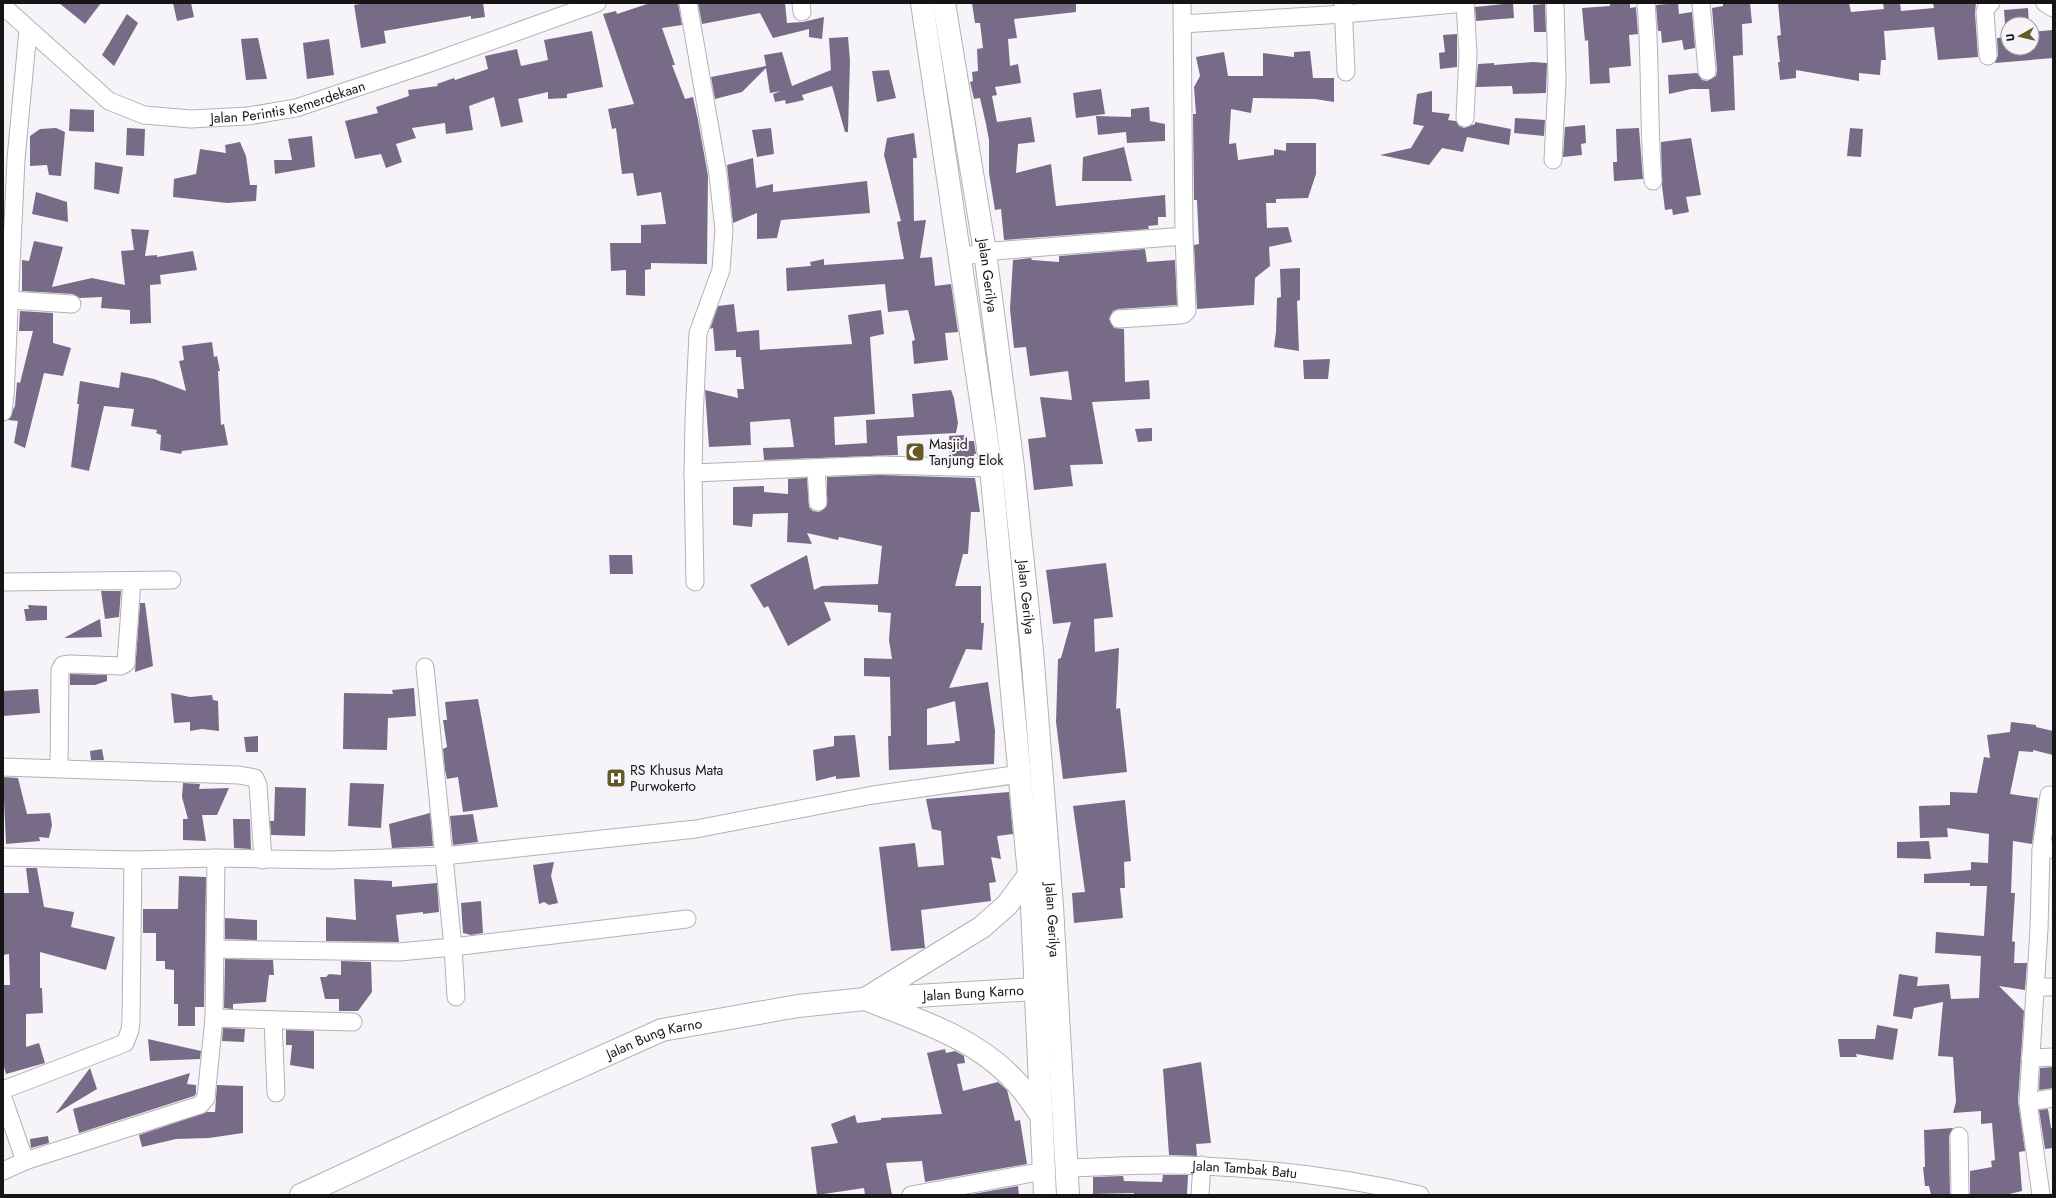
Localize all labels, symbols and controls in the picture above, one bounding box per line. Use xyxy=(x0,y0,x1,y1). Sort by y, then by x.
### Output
north arrow xyxy=(2000,16,2040,56)
text: U xyxy=(2002,32,2019,42)
street label: Jalan Perintis Kemerdekaan xyxy=(208,75,368,128)
street label: Jalan Gerilya xyxy=(973,235,1003,314)
place label: Masjid Tanjung Elok xyxy=(929,434,1004,470)
mosque icon: Masjid Tanjung Elok xyxy=(904,441,926,463)
street label: Jalan Gerilya xyxy=(1012,557,1040,635)
place label: RS Khusus Mata Purwokerto xyxy=(630,760,723,796)
hospital icon: RS Khusus Mata Purwokerto xyxy=(605,767,627,789)
street label: Jalan Gerilya xyxy=(1040,880,1065,958)
street label: Jalan Bung Karno xyxy=(920,980,1025,1006)
street label: Jalan Bung Karno xyxy=(601,1013,704,1065)
street label: Jalan Tambak Batu xyxy=(1190,1155,1298,1183)

